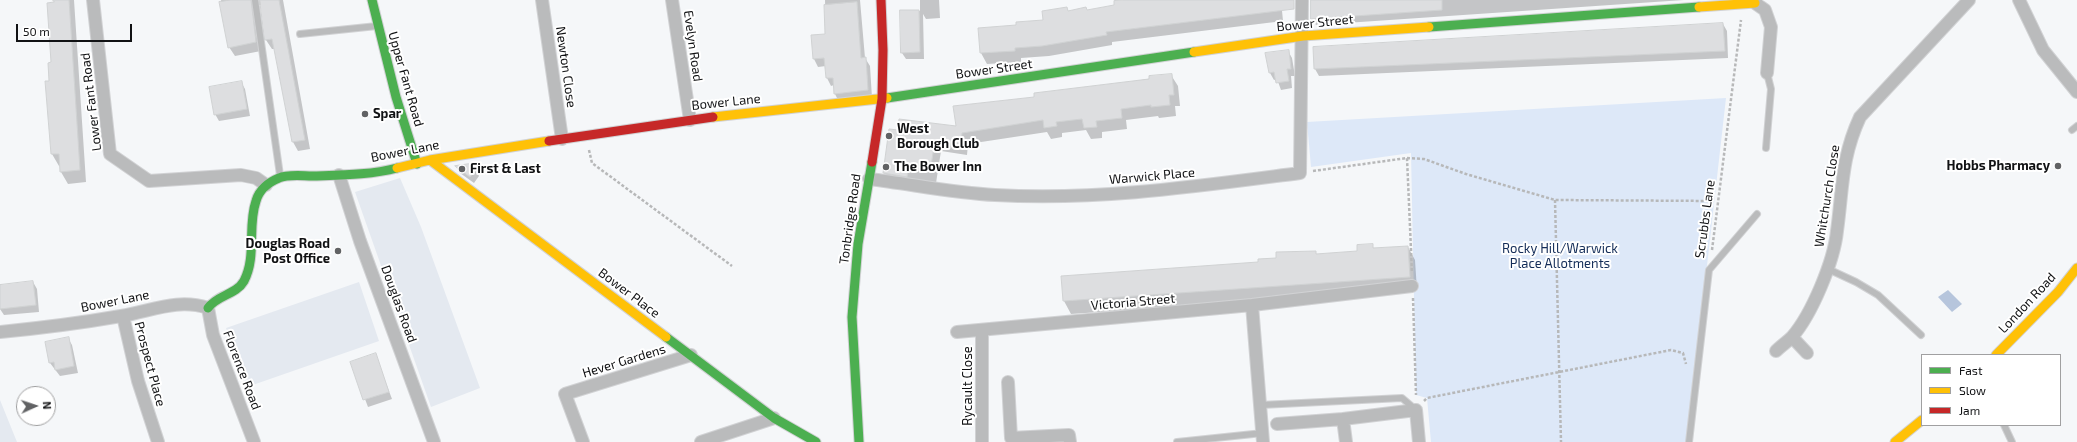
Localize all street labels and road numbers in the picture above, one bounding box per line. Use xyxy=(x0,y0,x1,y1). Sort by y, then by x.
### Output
street label: Evelyn Road xyxy=(680,9,706,83)
street label: Bower Street xyxy=(1276,11,1354,35)
street label: Newton Close xyxy=(553,25,579,109)
street label: Upper Fant Road xyxy=(385,30,427,128)
street label: Lower Fant Road xyxy=(77,52,105,152)
street label: Bower Street xyxy=(955,56,1033,82)
street label: Bower Lane xyxy=(691,91,761,113)
street label: Bower Lane xyxy=(369,137,441,165)
street label: Whitchurch Close xyxy=(1811,144,1843,248)
street label: Warwick Place xyxy=(1108,164,1196,188)
street label: Tonbridge Road xyxy=(836,173,864,265)
street label: Scrubbs Lane xyxy=(1692,179,1718,259)
street label: Douglas Road xyxy=(378,263,420,345)
street label: Bower Place xyxy=(595,265,663,321)
street label: London Road xyxy=(1995,270,2059,336)
street label: Bower Lane xyxy=(79,287,151,315)
street label: Victoria Street xyxy=(1090,291,1176,313)
street label: Prospect Place xyxy=(131,320,169,408)
street label: Florence Road xyxy=(220,328,264,412)
street label: Hever Gardens xyxy=(580,341,668,381)
street label: Rycault Close xyxy=(960,346,976,426)

